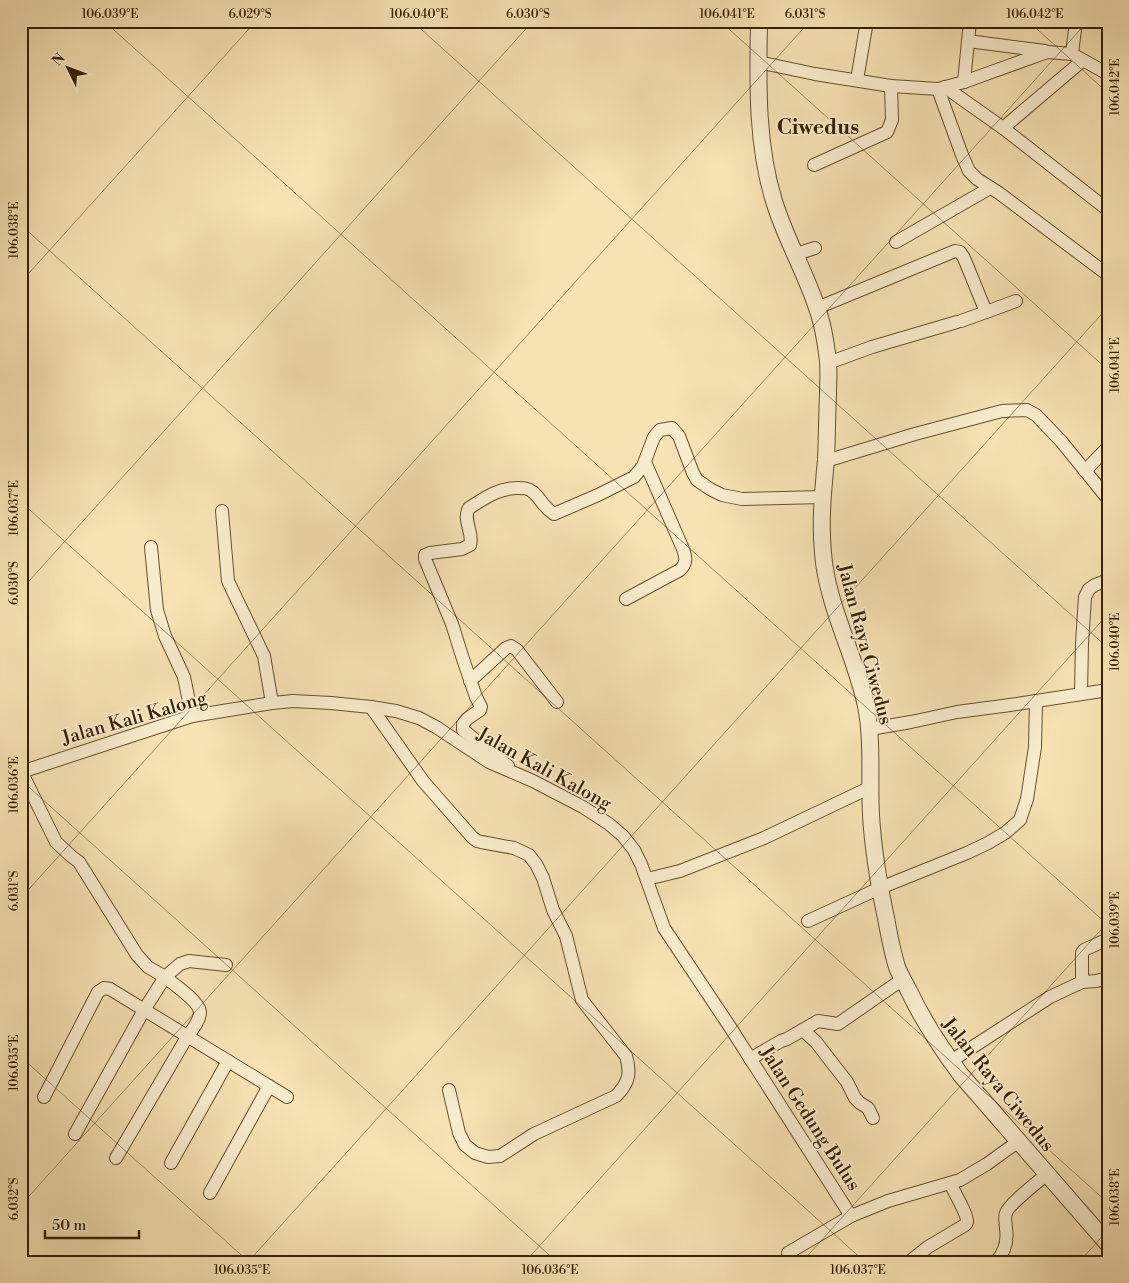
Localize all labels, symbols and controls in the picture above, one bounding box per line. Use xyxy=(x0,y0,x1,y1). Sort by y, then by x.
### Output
text: 106.039°E xyxy=(81,7,139,22)
text: 6.029°S xyxy=(228,7,272,22)
text: 106.040°E xyxy=(390,7,448,22)
text: 6.030°S xyxy=(506,7,550,22)
text: 106.041°E xyxy=(699,7,755,22)
text: 6.031°S xyxy=(785,7,825,22)
text: 106.042°E xyxy=(1006,7,1064,22)
north arrow xyxy=(42,42,92,92)
text: N xyxy=(49,50,69,70)
text: 106.042°E xyxy=(1108,58,1123,116)
district label: Ciwedus xyxy=(777,115,859,141)
text: 106.038°E xyxy=(7,201,22,259)
text: 106.041°E xyxy=(1108,337,1123,393)
text: 106.037°E xyxy=(7,480,22,536)
street label: Jalan Raya Ciwedus xyxy=(832,560,898,727)
text: 6.030°S xyxy=(7,561,22,605)
text: 106.040°E xyxy=(1108,613,1123,671)
street label: Jalan Kali Kalong xyxy=(58,686,210,750)
street label: Jalan Kali Kalong xyxy=(472,722,616,816)
text: 106.036°E xyxy=(7,756,22,814)
text: 6.031°S xyxy=(7,871,22,911)
text: 106.039°E xyxy=(1108,891,1123,949)
street label: Jalan Raya Ciwedus xyxy=(936,1012,1060,1157)
text: 106.035°E xyxy=(7,1035,22,1091)
street label: Jalan Gedung Bulus xyxy=(754,1041,866,1195)
text: 106.038°E xyxy=(1108,1168,1123,1226)
text: 6.032°S xyxy=(7,1178,22,1220)
scale bar xyxy=(45,1208,139,1240)
text: 50 m xyxy=(52,1216,86,1235)
text: 106.035°E xyxy=(214,1263,270,1278)
text: 106.036°E xyxy=(521,1263,579,1278)
text: 106.037°E xyxy=(830,1263,886,1278)

